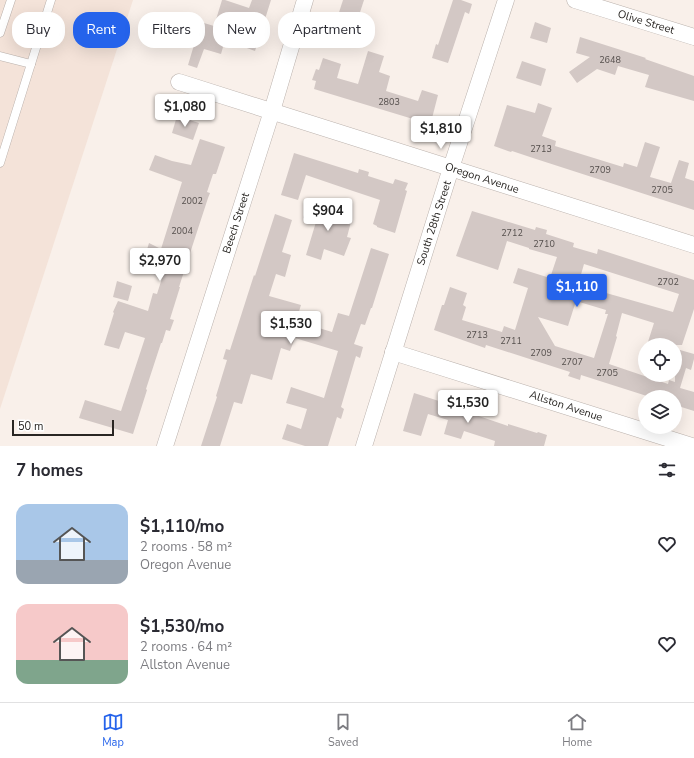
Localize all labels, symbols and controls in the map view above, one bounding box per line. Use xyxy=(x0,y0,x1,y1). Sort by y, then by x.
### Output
street label: Olive Street xyxy=(616,6,676,38)
chip: Buy xyxy=(12,12,65,48)
chip: Rent xyxy=(73,12,130,48)
chip: Filters xyxy=(138,12,205,48)
chip: New xyxy=(213,12,270,48)
chip: Apartment xyxy=(278,12,375,48)
house number: 2648 xyxy=(599,54,621,66)
pin: $1,080 xyxy=(152,94,218,128)
house number: 2803 xyxy=(378,96,400,108)
text: $1,080 xyxy=(164,98,206,116)
pin: $1,810 xyxy=(408,116,474,150)
text: $1,810 xyxy=(420,120,462,138)
house number: 2713 xyxy=(530,143,552,155)
street label: Oregon Avenue xyxy=(443,159,521,197)
house number: 2709 xyxy=(589,164,611,176)
street label: South 28th Street xyxy=(413,179,455,267)
house number: 2705 xyxy=(651,184,673,196)
street label: Beech Street xyxy=(219,190,253,255)
house number: 2002 xyxy=(181,195,203,207)
pin: $904 xyxy=(304,198,352,232)
text: $904 xyxy=(312,202,344,220)
house number: 2004 xyxy=(171,225,193,237)
house number: 2712 xyxy=(501,227,523,239)
house number: 2710 xyxy=(533,238,555,250)
pin: $2,970 xyxy=(127,248,193,282)
text: $2,970 xyxy=(139,252,181,270)
pin: $1,110 xyxy=(544,274,610,308)
house number: 2702 xyxy=(657,276,679,288)
text: $1,110 xyxy=(556,278,598,296)
pin: $1,530 xyxy=(258,311,324,345)
text: $1,530 xyxy=(270,315,312,333)
house number: 2713 xyxy=(466,329,488,341)
house number: 2711 xyxy=(500,335,522,347)
map controls xyxy=(638,338,682,434)
button: locate xyxy=(638,338,682,382)
house number: 2709 xyxy=(530,347,552,359)
house number: 2707 xyxy=(561,356,583,368)
house number: 2705 xyxy=(596,367,618,379)
street label: Allston Avenue xyxy=(527,387,605,425)
pin: $1,530 xyxy=(435,390,501,424)
button: layers xyxy=(638,390,682,434)
text: $1,530 xyxy=(447,394,489,412)
scale bar xyxy=(12,418,114,437)
text: 50 m xyxy=(18,419,43,434)
text: 7 homes xyxy=(16,459,83,482)
icon: filters xyxy=(656,459,678,481)
text: $1,110/mo xyxy=(140,515,224,538)
icon: home xyxy=(48,520,96,568)
icon: heart xyxy=(656,533,678,555)
text: 2 rooms · 58 m² xyxy=(140,538,232,556)
text: Oregon Avenue xyxy=(140,556,231,574)
text: $1,530/mo xyxy=(140,615,224,638)
icon: home xyxy=(48,620,96,668)
icon: heart xyxy=(656,633,678,655)
text: 2 rooms · 64 m² xyxy=(140,638,232,656)
text: Allston Avenue xyxy=(140,656,230,674)
tab: Map xyxy=(102,711,124,750)
tab: Saved xyxy=(328,711,358,750)
tab: Home xyxy=(562,711,592,750)

